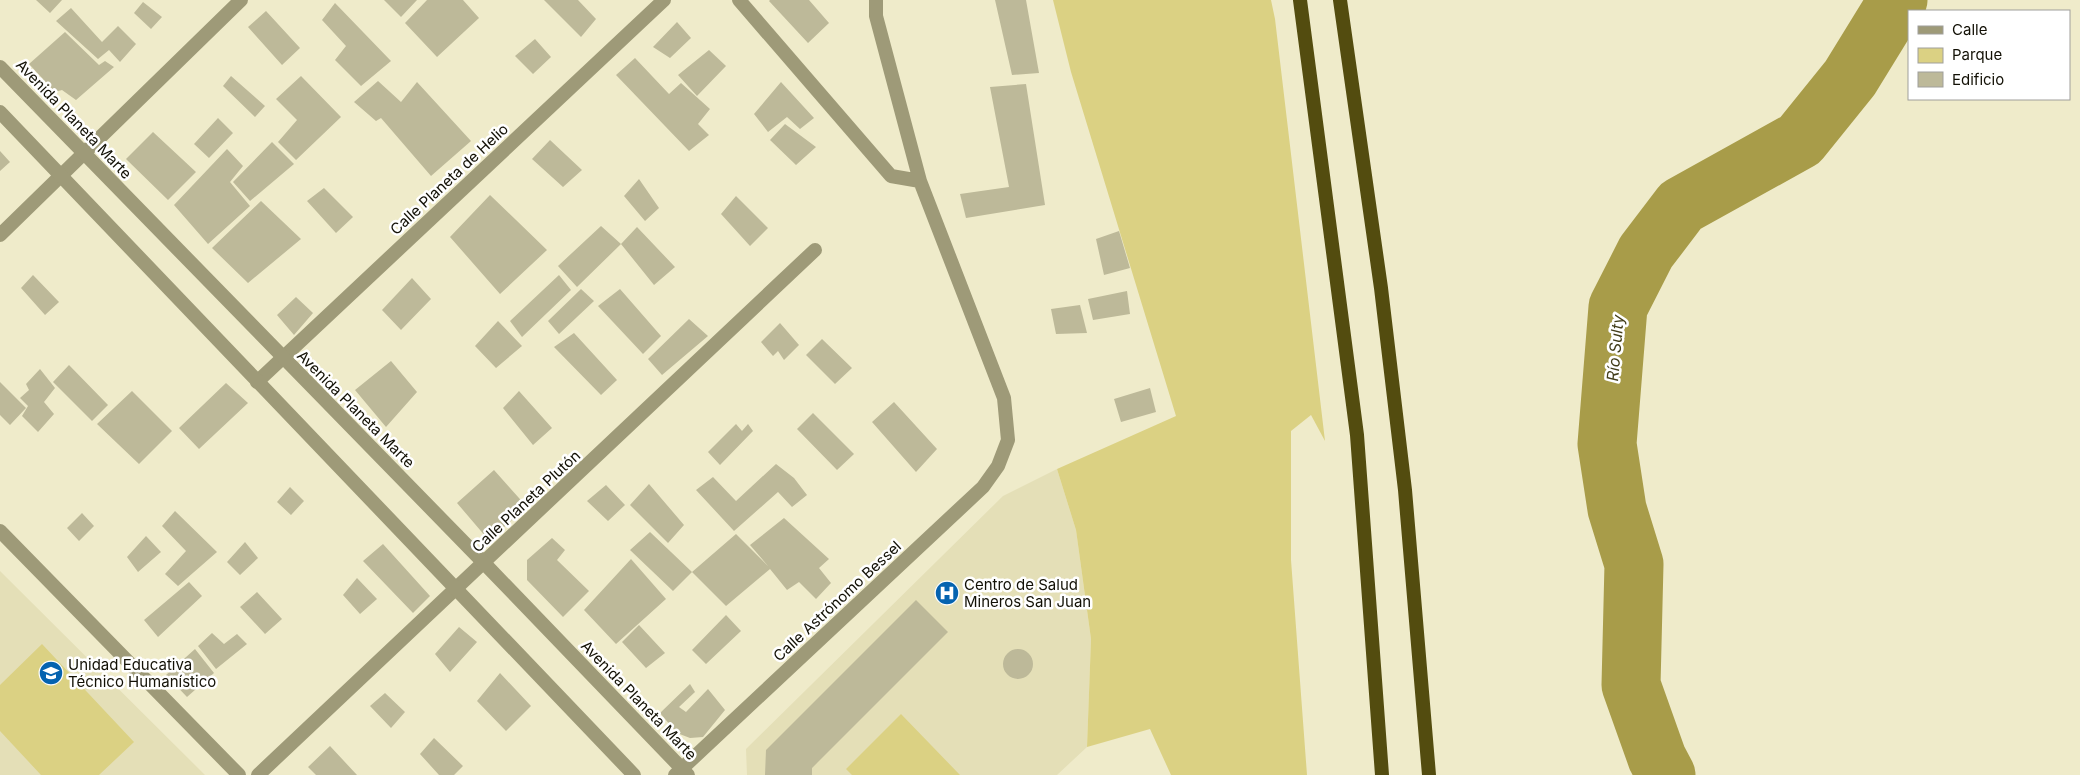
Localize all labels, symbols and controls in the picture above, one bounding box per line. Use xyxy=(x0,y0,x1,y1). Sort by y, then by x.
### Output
legend xyxy=(1908,10,2070,100)
text: Calle xyxy=(1952,20,1987,39)
text: Parque xyxy=(1952,45,2002,64)
street label: Avenida Planeta Marte xyxy=(12,55,136,183)
text: Edificio xyxy=(1952,70,2004,89)
street label: Calle Planeta de Helio xyxy=(386,119,512,239)
water label: Río Sulty xyxy=(1602,313,1628,382)
street label: Avenida Planeta Marte xyxy=(293,346,419,472)
street label: Calle Planeta Plutón xyxy=(468,446,584,556)
street label: Calle Astrónomo Bessel xyxy=(769,537,905,665)
place label: Centro de Salud Mineros San Juan xyxy=(964,575,1091,611)
hospital icon: Centro de Salud Mineros San Juan xyxy=(934,580,960,606)
street label: Avenida Planeta Marte xyxy=(577,636,701,764)
place label: Unidad Educativa Técnico Humanístico xyxy=(68,655,216,691)
school or university icon: Unidad Educativa Técnico Humanístico xyxy=(38,660,64,686)

